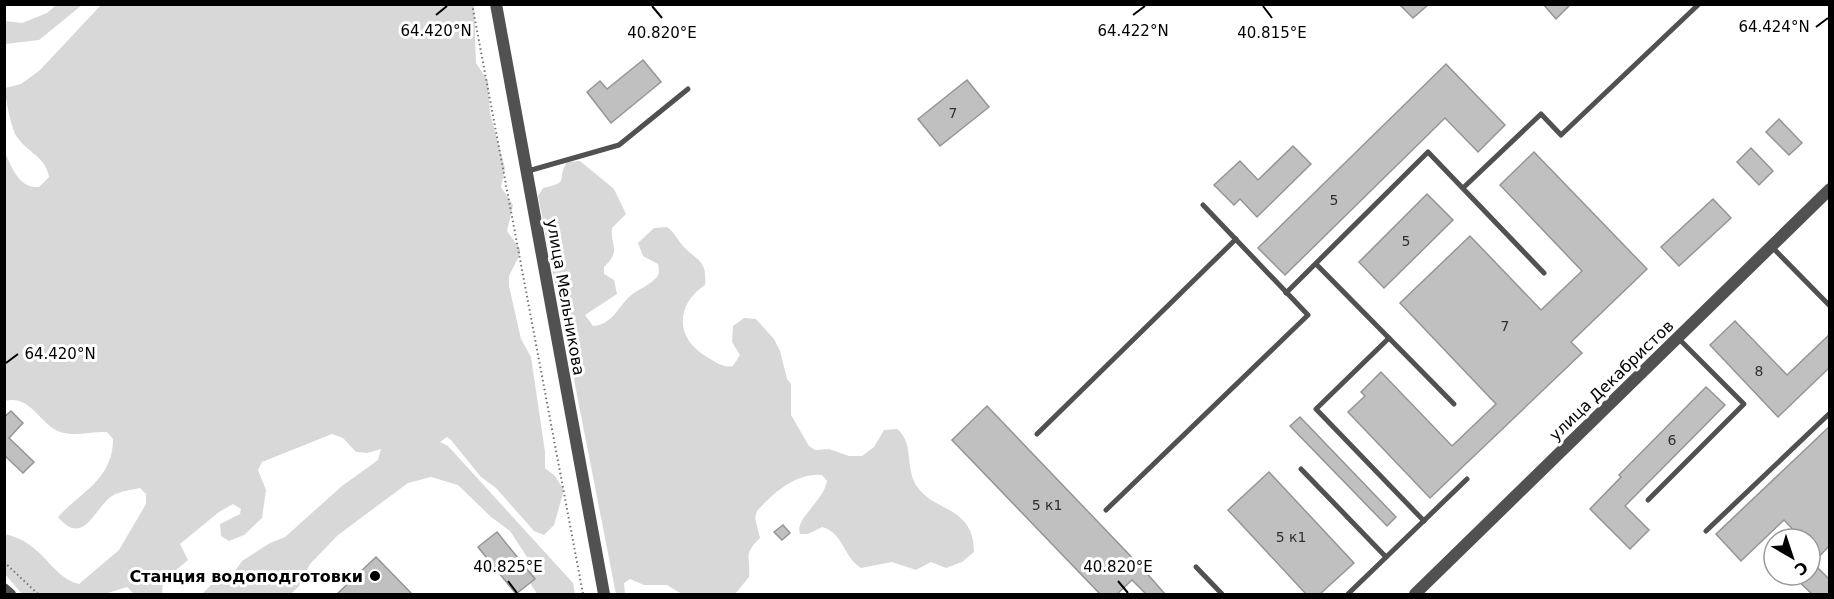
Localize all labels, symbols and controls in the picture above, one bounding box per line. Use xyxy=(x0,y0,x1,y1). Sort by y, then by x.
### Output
text: 64.424°N xyxy=(1738,18,1810,36)
text: 64.420°N xyxy=(400,22,472,40)
text: 64.422°N xyxy=(1097,22,1169,40)
text: 40.820°E xyxy=(627,24,697,42)
text: 40.815°E xyxy=(1237,24,1307,42)
house number: 7 xyxy=(949,105,957,121)
house number: 5 xyxy=(1330,192,1338,208)
street label: улица Мельникова xyxy=(542,217,589,377)
house number: 5 xyxy=(1402,233,1410,249)
street label: улица Декабристов xyxy=(1545,316,1677,445)
house number: 7 xyxy=(1501,318,1509,334)
text: 64.420°N xyxy=(24,345,96,363)
house number: 8 xyxy=(1755,363,1763,379)
house number: 6 xyxy=(1668,432,1677,448)
house number: 5 к1 xyxy=(1032,497,1062,513)
north arrow xyxy=(1762,527,1822,587)
house number: 5 к1 xyxy=(1276,529,1306,545)
text: С xyxy=(1791,557,1812,579)
text: 40.825°E xyxy=(473,558,543,576)
text: 40.820°E xyxy=(1083,558,1153,576)
place label: Станция водоподготовки xyxy=(129,567,363,586)
marker: Станция водоподготовки xyxy=(368,569,382,583)

